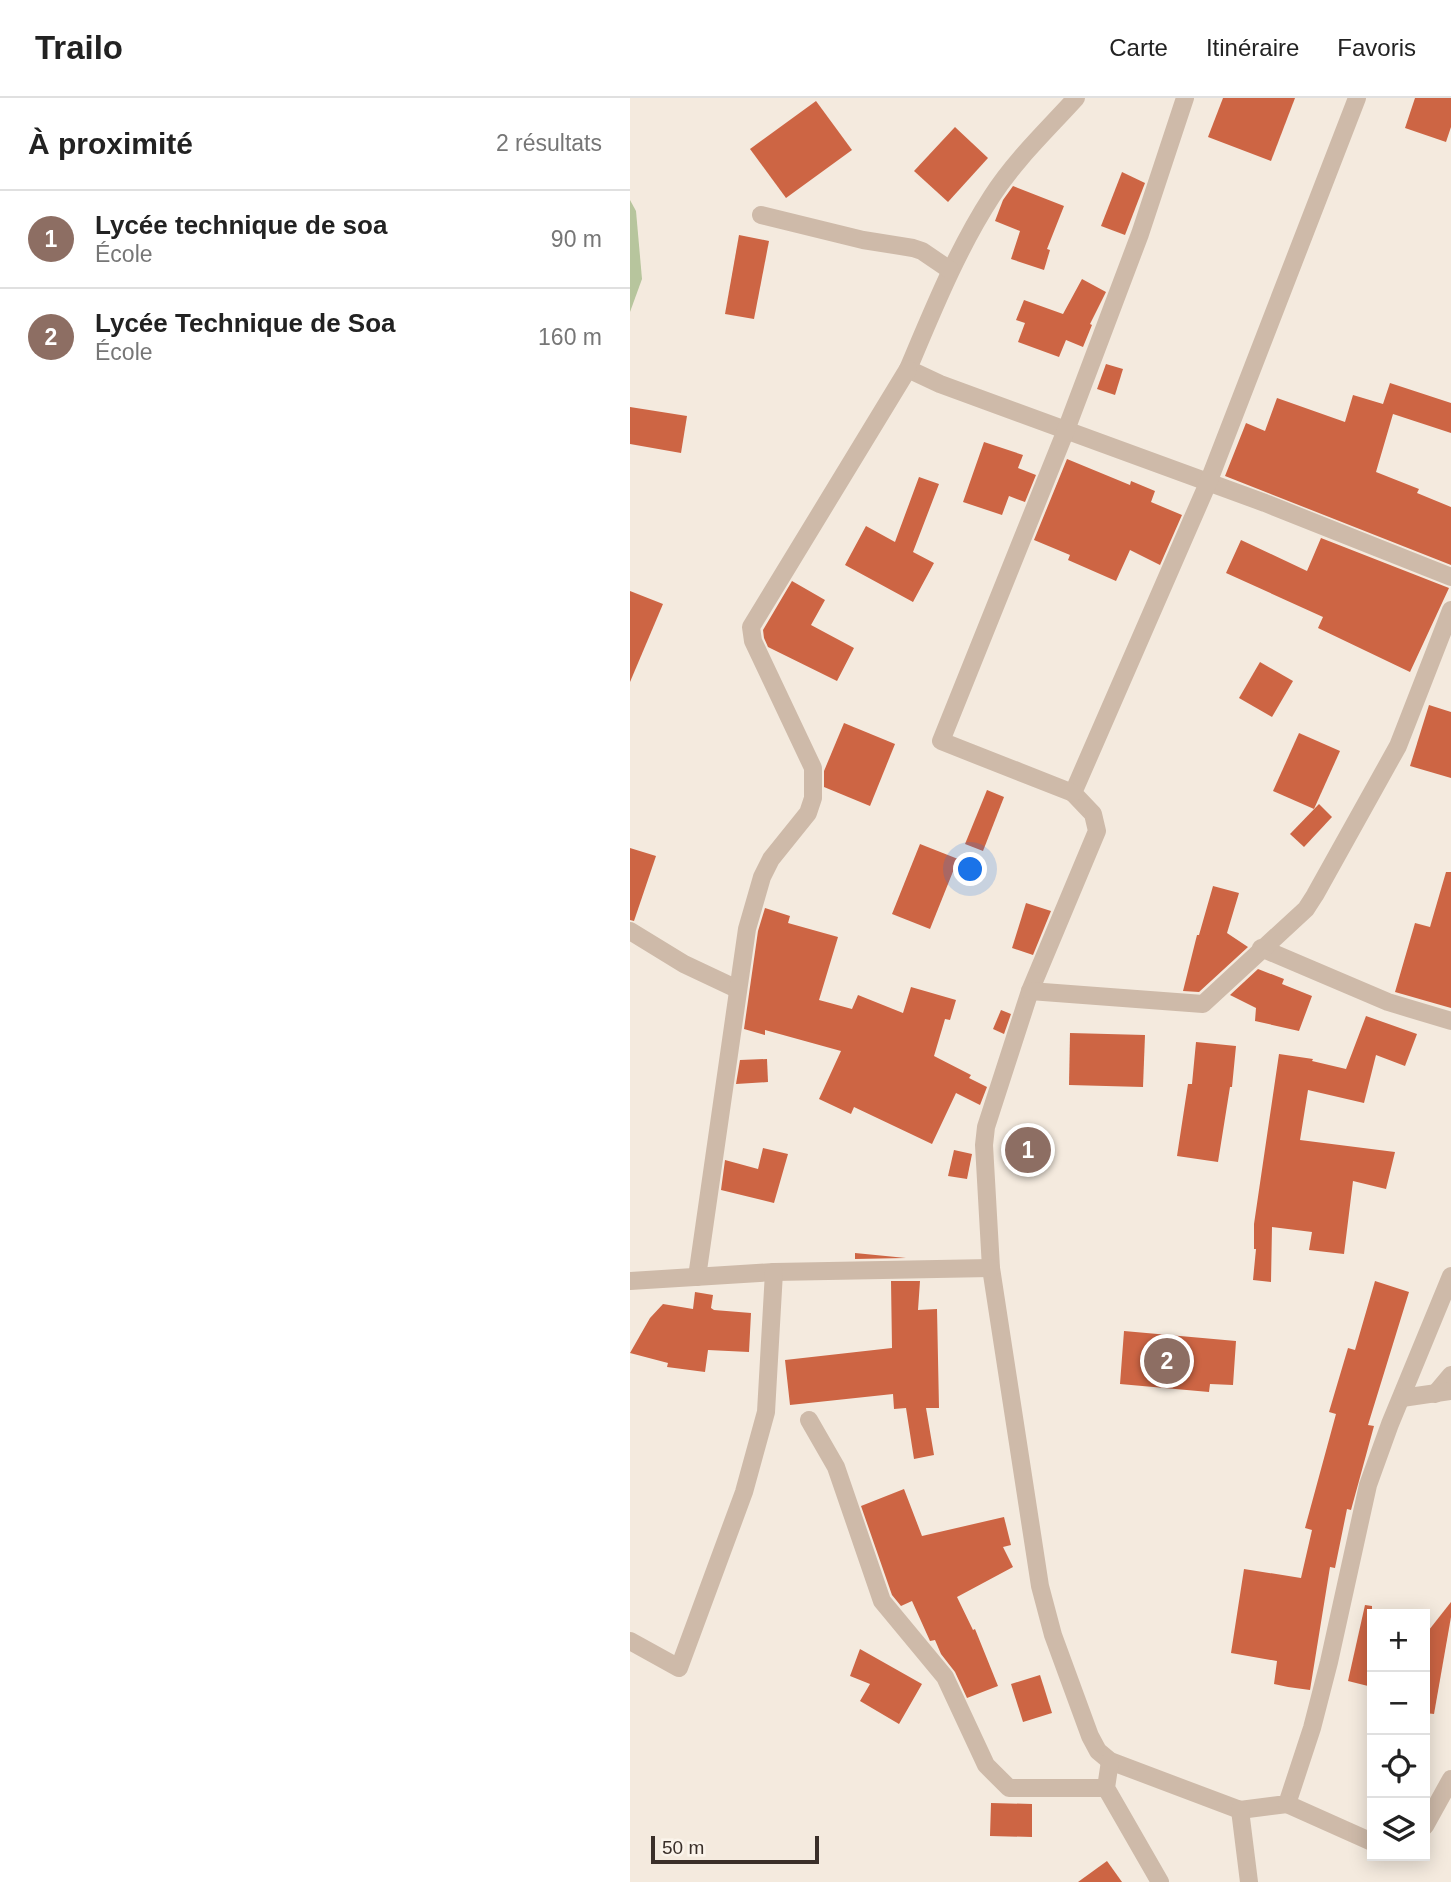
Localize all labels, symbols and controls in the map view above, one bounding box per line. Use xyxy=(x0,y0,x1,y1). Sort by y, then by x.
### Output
text: Trailo xyxy=(35,29,123,66)
text: Carte xyxy=(1109,34,1168,61)
text: Itinéraire xyxy=(1206,34,1299,61)
text: Favoris xyxy=(1337,34,1416,61)
text: À proximité xyxy=(28,127,193,160)
text: 2 résultats xyxy=(496,130,602,156)
text: Lycée technique de soa xyxy=(95,210,387,240)
text: 1 xyxy=(45,226,57,252)
text: 90 m xyxy=(551,226,602,252)
text: École xyxy=(95,241,153,267)
text: Lycée Technique de Soa xyxy=(95,308,396,338)
text: 2 xyxy=(45,324,57,350)
text: 160 m xyxy=(538,324,602,350)
text: École xyxy=(95,339,153,365)
your location xyxy=(953,852,987,886)
pin: 1 xyxy=(1005,1124,1051,1176)
pin: 2 xyxy=(1144,1335,1190,1387)
map controls xyxy=(1367,1609,1430,1861)
button: + xyxy=(1367,1609,1430,1672)
button: − xyxy=(1367,1672,1430,1735)
button: locate xyxy=(1367,1735,1430,1798)
button: layers xyxy=(1367,1798,1430,1861)
scale bar xyxy=(651,1833,819,1865)
text: 50 m xyxy=(662,1837,704,1858)

